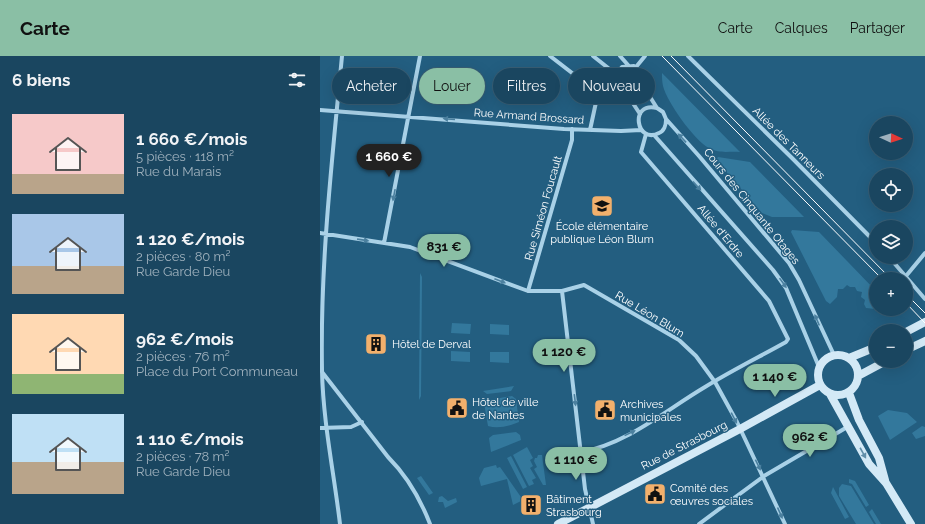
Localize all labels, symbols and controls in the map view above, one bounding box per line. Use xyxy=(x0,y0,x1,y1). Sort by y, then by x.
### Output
text: Carte xyxy=(20,17,70,39)
text: Carte xyxy=(718,20,753,36)
text: Calques xyxy=(775,20,828,36)
text: Partager xyxy=(850,20,905,36)
chip: Acheter xyxy=(332,68,411,104)
chip: Louer xyxy=(419,68,485,104)
chip: Filtres xyxy=(493,68,560,104)
chip: Nouveau xyxy=(568,68,655,104)
icon: filters xyxy=(286,69,308,91)
text: 6 biens xyxy=(12,70,70,90)
street label: Allée des Tanneurs xyxy=(750,105,827,182)
street label: Rue Armand Brossard xyxy=(473,106,585,127)
one-way arrow xyxy=(443,115,455,122)
north arrow xyxy=(869,116,913,160)
map controls xyxy=(869,116,913,368)
text: 1 660 €/mois xyxy=(136,129,247,149)
icon: home xyxy=(44,130,92,178)
one-way arrow xyxy=(678,133,687,143)
pin: 1 660 € xyxy=(352,144,426,178)
street label: Cours des Cinquante Otages xyxy=(701,146,802,267)
text: 5 pièces · 118 m² xyxy=(136,149,234,164)
text: 1 660 € xyxy=(366,149,412,164)
street label: Rue Siméon Foucault xyxy=(522,154,565,262)
text: Rue du Marais xyxy=(136,164,221,179)
button: locate xyxy=(869,168,913,212)
one-way arrow xyxy=(693,181,702,191)
one-way arrow xyxy=(390,189,396,201)
school or university icon: École élémentaire publique Léon Blum xyxy=(589,193,615,219)
street label: Allée d'Erdre xyxy=(695,202,747,261)
place label: École élémentaire publique Léon Blum xyxy=(550,219,654,246)
button: layers xyxy=(869,220,913,264)
text: 1 120 €/mois xyxy=(136,229,245,249)
icon: home xyxy=(44,230,92,278)
pin: 831 € xyxy=(416,234,472,268)
one-way arrow xyxy=(357,237,369,243)
text: 831 € xyxy=(426,239,462,254)
text: 2 pièces · 80 m² xyxy=(136,249,231,264)
text: Rue Garde Dieu xyxy=(136,264,230,279)
button: + xyxy=(869,272,913,316)
one-way arrow xyxy=(779,278,787,289)
one-way arrow xyxy=(495,279,507,285)
street label: Rue Léon Blum xyxy=(613,289,687,340)
one-way arrow xyxy=(814,314,820,325)
button: − xyxy=(869,324,913,368)
text: 962 €/mois xyxy=(136,329,234,349)
icon: home xyxy=(44,330,92,378)
building icon: Hôtel de Derval xyxy=(363,331,389,357)
place label: Hôtel de Derval xyxy=(392,338,471,351)
pin: 1 120 € xyxy=(527,339,601,373)
text: 1 120 € xyxy=(542,344,586,359)
text: 2 pièces · 76 m² xyxy=(136,349,230,364)
text: Place du Port Communeau xyxy=(136,364,298,379)
pin: 1 140 € xyxy=(738,364,812,398)
text: 1 140 € xyxy=(753,369,797,384)
one-way arrow xyxy=(572,394,578,406)
public building icon: Hôtel de ville de Nantes xyxy=(444,395,470,421)
place label: Hôtel de ville de Nantes xyxy=(472,396,539,422)
public building icon: Archives municipales xyxy=(592,397,618,423)
place label: Archives municipales xyxy=(620,398,681,424)
one-way arrow xyxy=(731,412,738,423)
street label: Rue de Strasbourg xyxy=(639,418,729,473)
pin: 962 € xyxy=(782,424,838,458)
text: 1 110 €/mois xyxy=(136,429,244,449)
text: 962 € xyxy=(792,429,828,444)
icon: home xyxy=(44,430,92,478)
one-way arrow xyxy=(625,430,636,436)
pin: 1 110 € xyxy=(539,447,613,481)
one-way arrow xyxy=(860,447,866,459)
text: 2 pièces · 78 m² xyxy=(136,449,230,464)
text: 1 110 € xyxy=(554,452,598,467)
one-way arrow xyxy=(755,459,762,471)
text: Rue Garde Dieu xyxy=(136,464,230,479)
public building icon: Comité des œuvres sociales xyxy=(642,481,668,507)
place label: Comité des œuvres sociales xyxy=(670,482,753,508)
building icon: Bâtiment Strasbourg xyxy=(518,492,544,518)
place label: Bâtiment Strasbourg xyxy=(546,493,602,519)
one-way arrow xyxy=(777,507,783,519)

